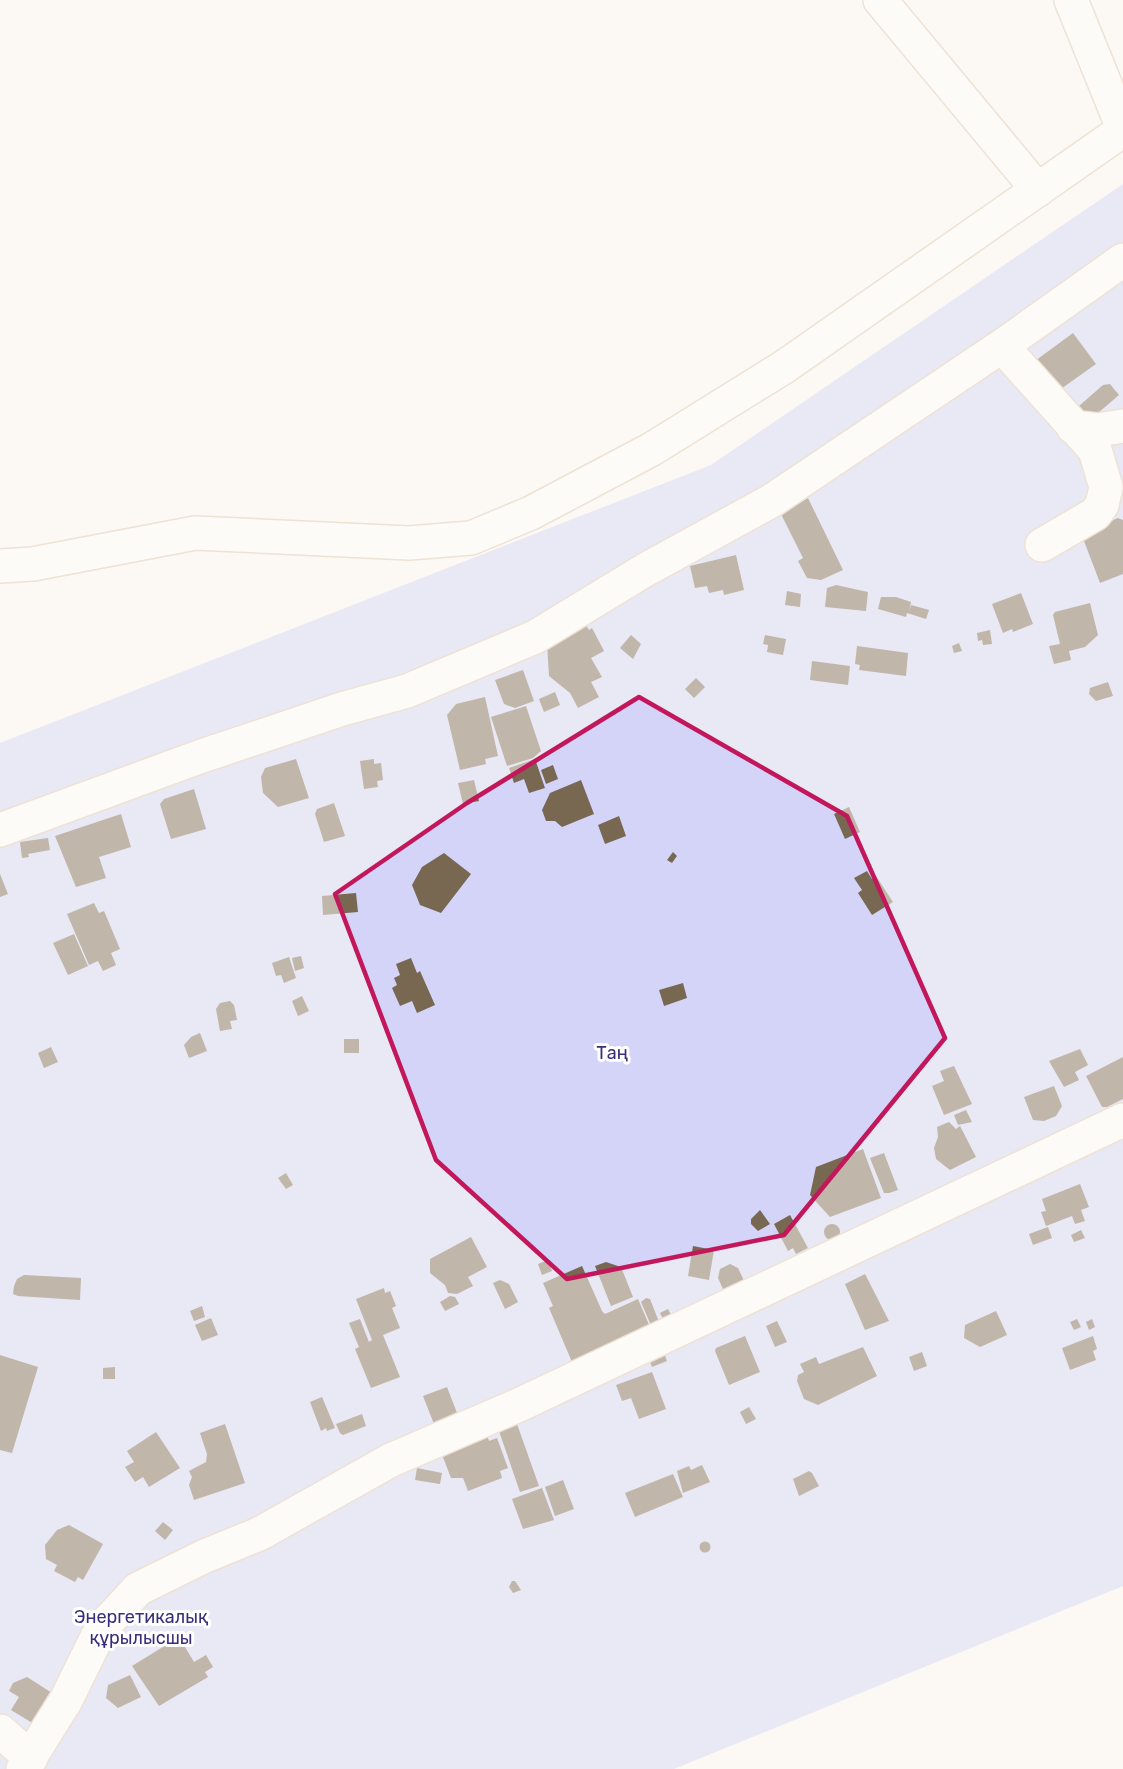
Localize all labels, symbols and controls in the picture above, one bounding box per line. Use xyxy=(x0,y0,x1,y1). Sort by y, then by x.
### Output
park label: Таң xyxy=(596,1042,628,1064)
park label: Энергетикалық құрылысшы xyxy=(74,1606,209,1649)

